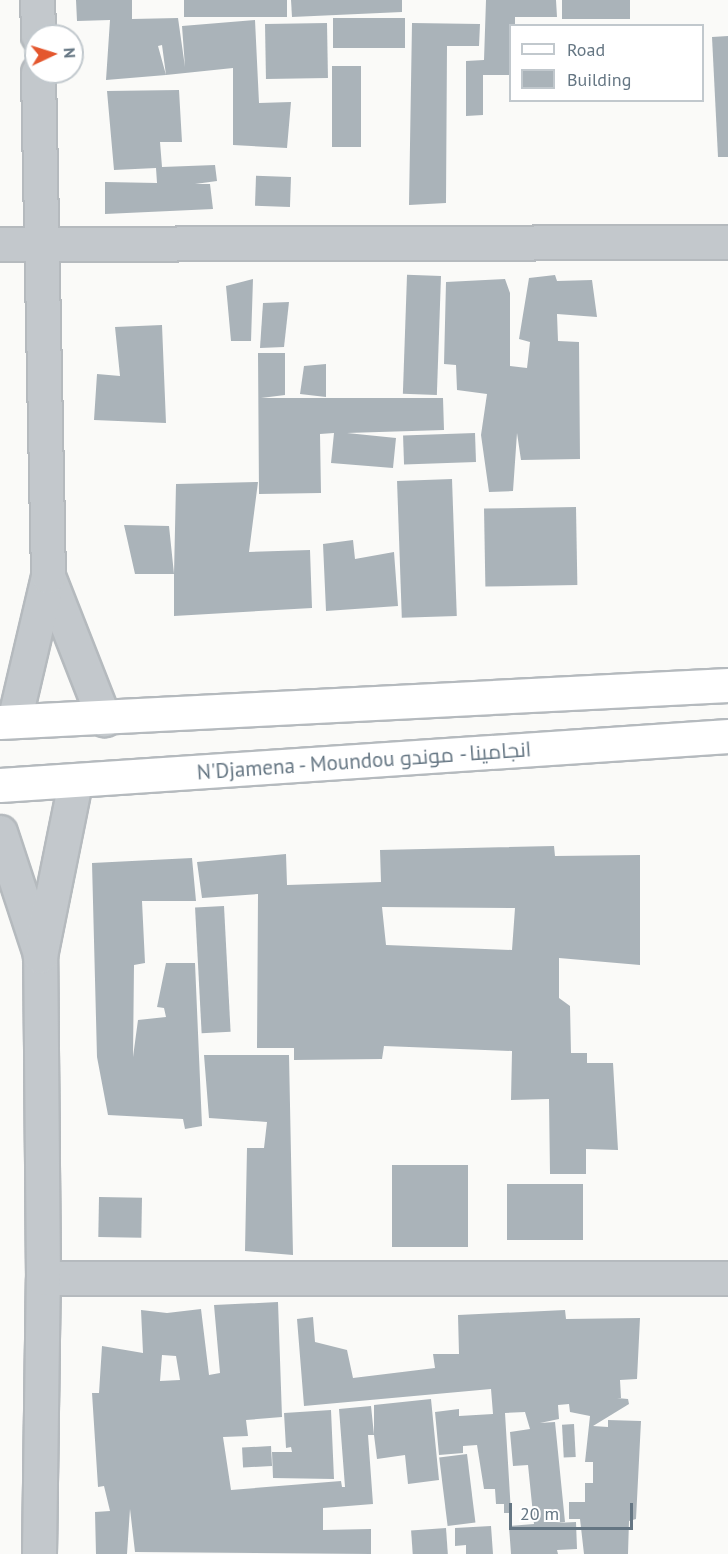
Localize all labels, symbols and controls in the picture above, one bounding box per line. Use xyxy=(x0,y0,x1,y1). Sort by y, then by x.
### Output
north arrow xyxy=(24,24,84,84)
legend xyxy=(509,24,704,102)
text: Road xyxy=(567,38,605,61)
text: N xyxy=(60,47,80,59)
text: Building xyxy=(567,68,631,91)
street label: N'Djamena - Moundou انجامينا - موندو xyxy=(193,737,535,785)
scale bar xyxy=(512,1491,636,1529)
text: 20 m xyxy=(520,1502,559,1525)

